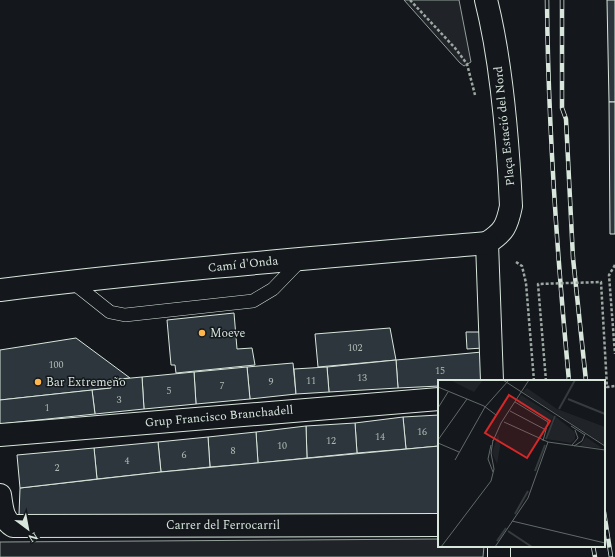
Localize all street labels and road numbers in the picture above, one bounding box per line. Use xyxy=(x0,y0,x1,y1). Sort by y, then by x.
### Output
street label: Plaça Estació del Nord xyxy=(489,65,520,187)
street label: Camí d'Onda xyxy=(207,251,279,278)
street label: Grup Francisco Branchadell xyxy=(144,401,294,432)
street label: Carrer del Ferrocarril xyxy=(166,516,280,535)

